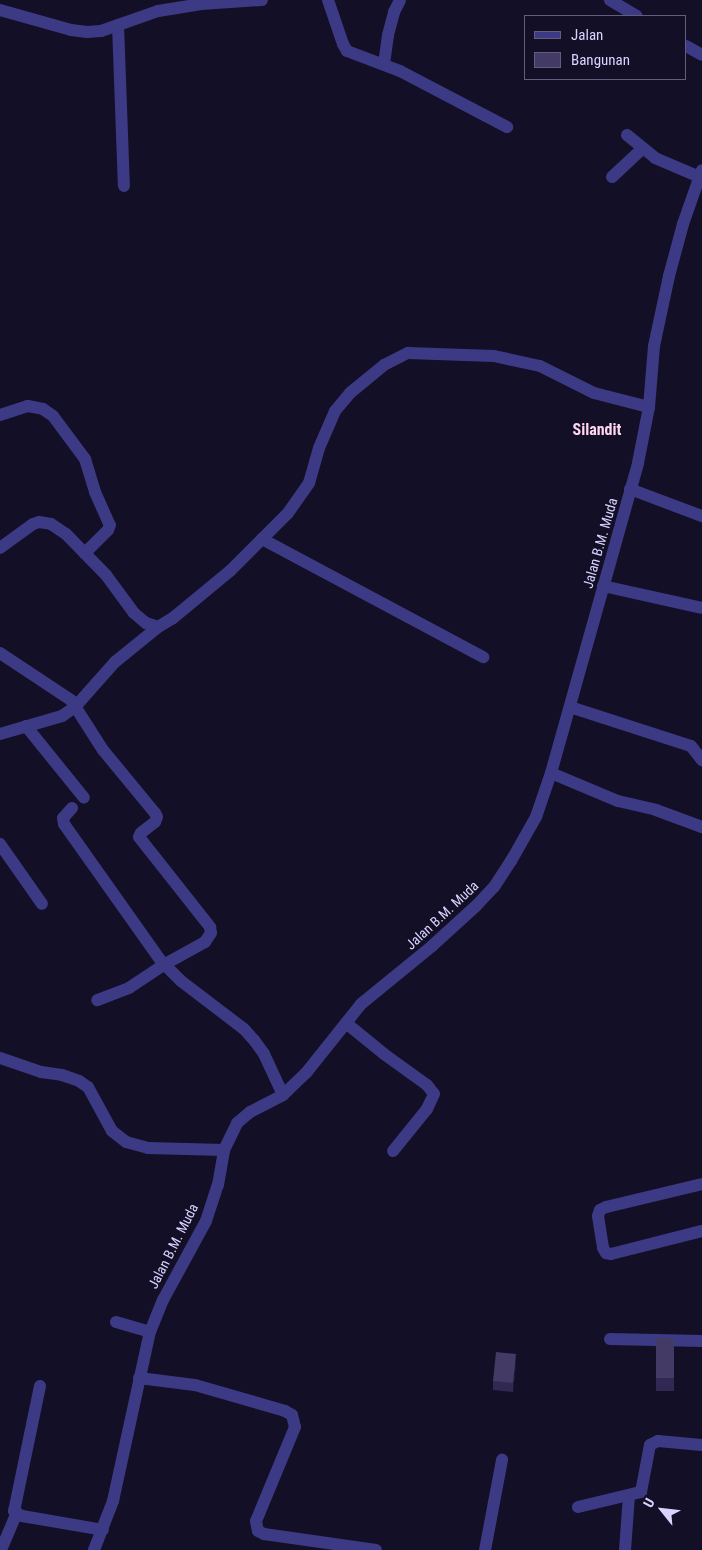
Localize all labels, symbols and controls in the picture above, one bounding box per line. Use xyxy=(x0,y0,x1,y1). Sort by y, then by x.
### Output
legend xyxy=(524,15,687,80)
text: Jalan xyxy=(571,26,603,44)
text: Bangunan xyxy=(571,51,630,69)
district label: Silandit xyxy=(573,420,621,440)
street label: Jalan B.M. Muda xyxy=(579,496,621,590)
street label: Jalan B.M. Muda xyxy=(402,877,482,953)
street label: Jalan B.M. Muda xyxy=(144,1201,202,1291)
north arrow xyxy=(637,1485,687,1535)
text: U xyxy=(640,1495,658,1510)

